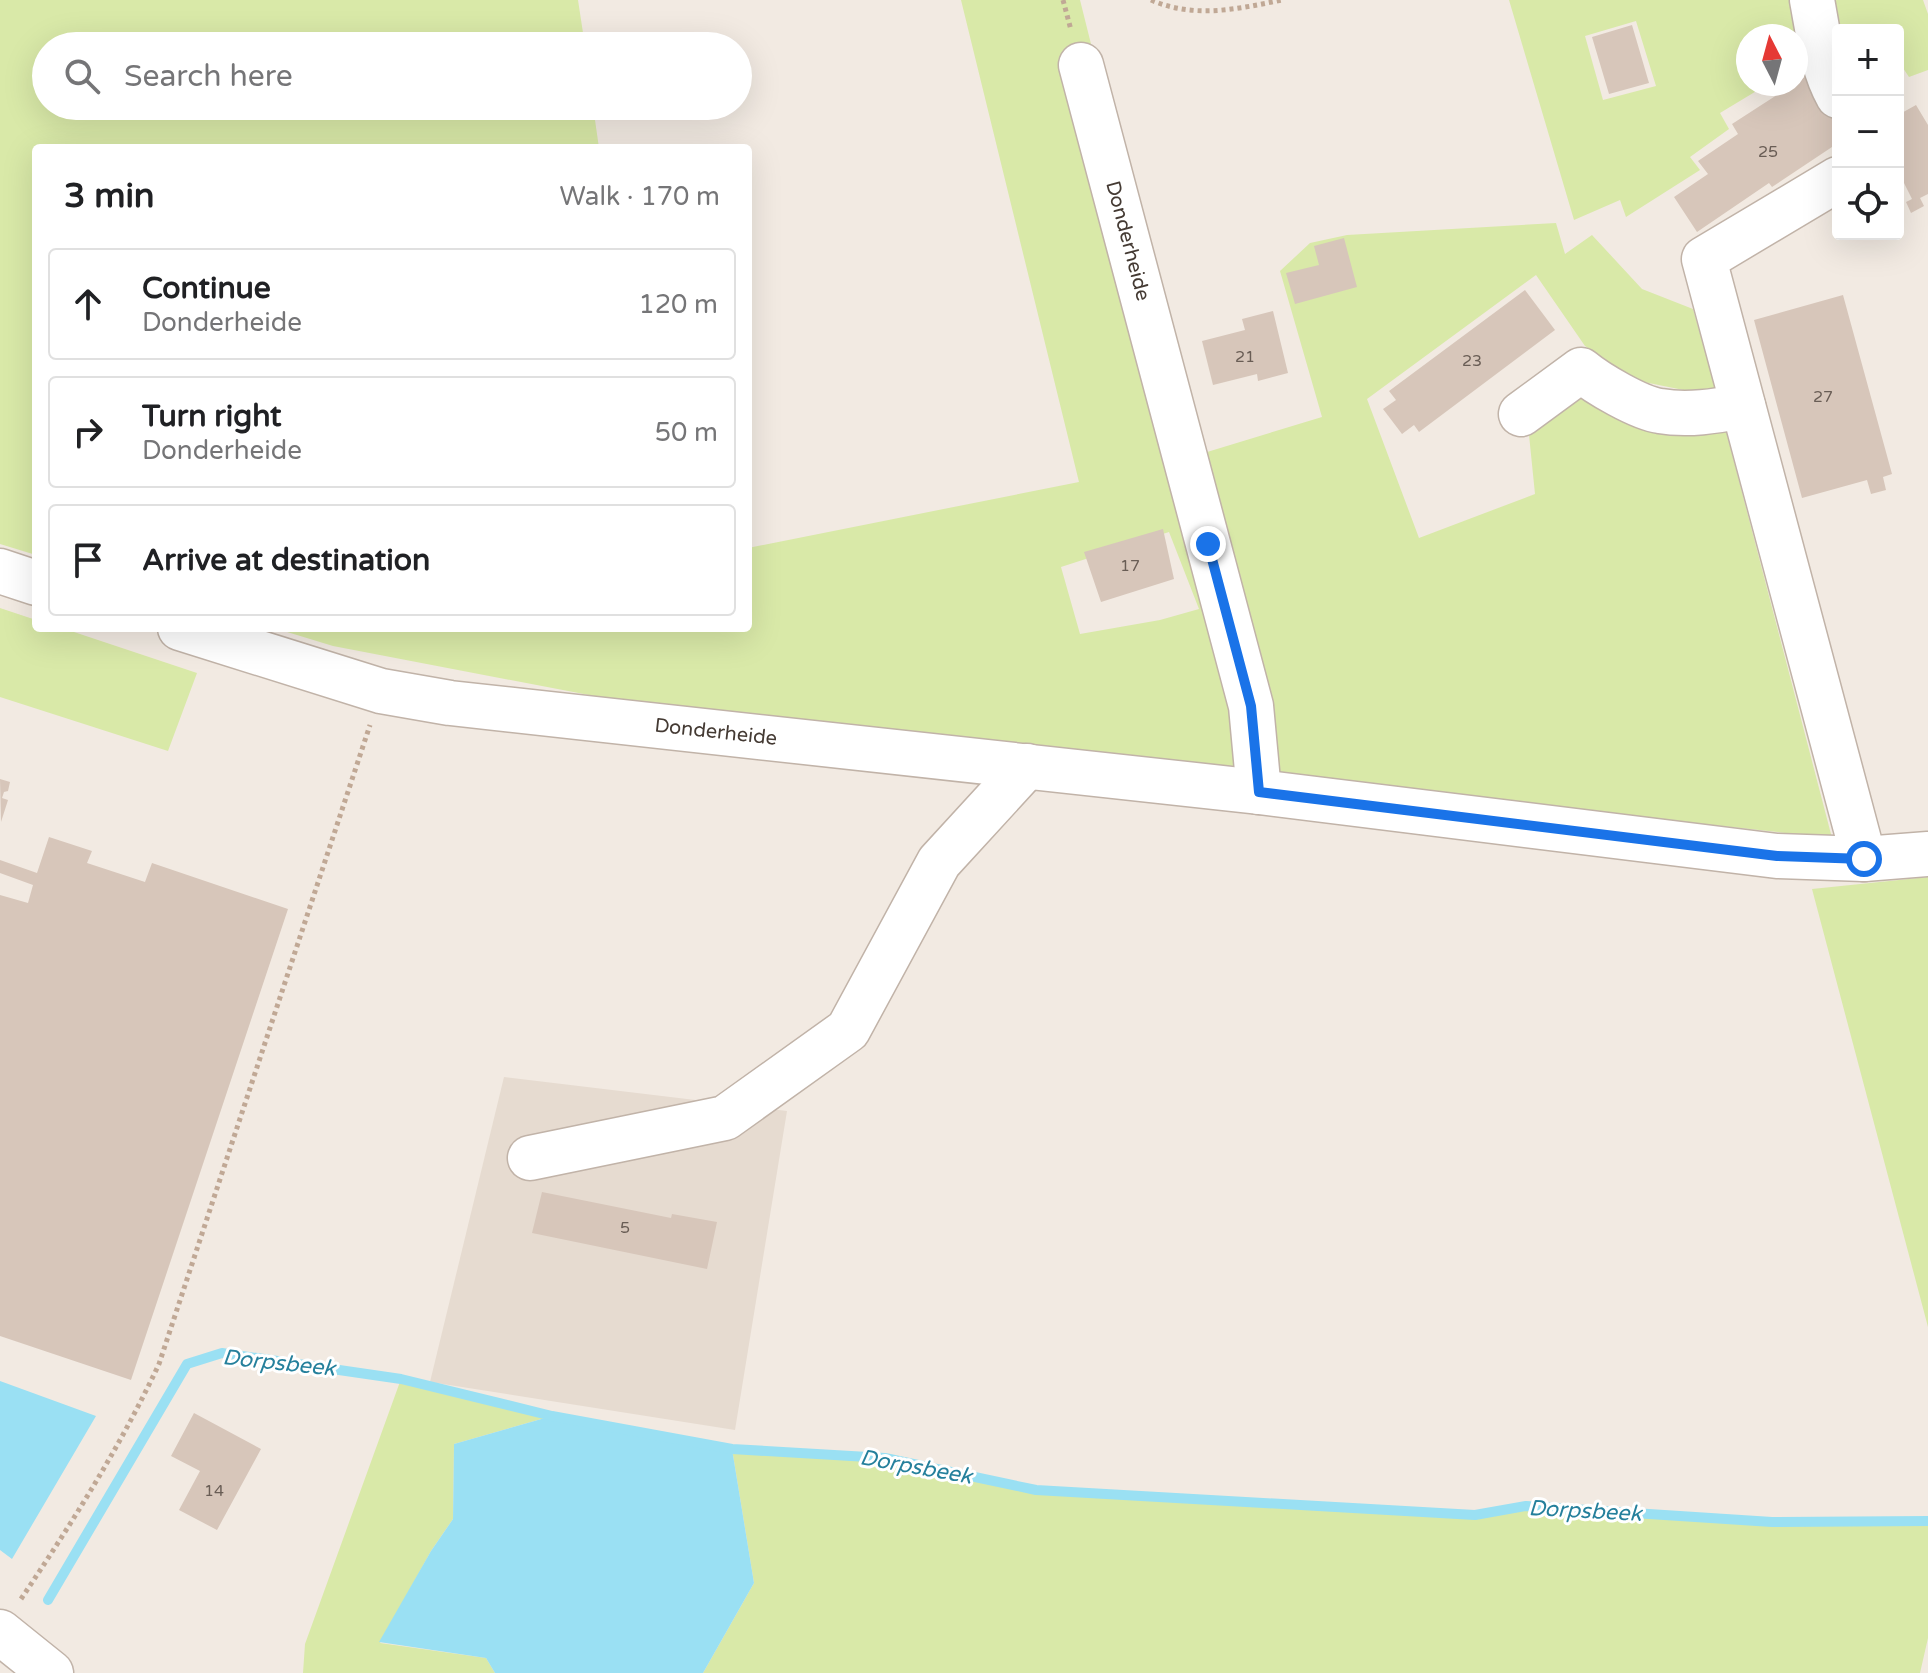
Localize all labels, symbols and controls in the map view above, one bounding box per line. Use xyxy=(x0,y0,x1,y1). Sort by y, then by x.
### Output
north arrow xyxy=(1736,24,1808,96)
map controls xyxy=(1832,24,1904,240)
button: + xyxy=(1832,24,1904,96)
search box xyxy=(32,32,752,120)
icon: search xyxy=(60,54,104,98)
text: Search here xyxy=(124,58,293,95)
button: − xyxy=(1832,96,1904,168)
house number: 25 xyxy=(1758,142,1778,162)
button: locate xyxy=(1832,168,1904,240)
text: 3 min xyxy=(64,176,155,217)
street label: Donderheide xyxy=(1100,178,1155,303)
text: Walk · 170 m xyxy=(560,181,720,212)
text: Continue xyxy=(142,270,271,307)
icon: ahead xyxy=(66,282,110,326)
text: 120 m xyxy=(638,289,718,320)
text: Donderheide xyxy=(142,307,302,338)
house number: 21 xyxy=(1235,347,1255,367)
house number: 23 xyxy=(1462,351,1482,371)
house number: 27 xyxy=(1813,387,1833,407)
text: Turn right xyxy=(142,398,282,435)
icon: right xyxy=(66,410,110,454)
text: 50 m xyxy=(655,417,718,448)
text: Donderheide xyxy=(142,435,302,466)
route end xyxy=(1190,526,1226,562)
icon: arrive xyxy=(66,538,110,582)
text: Arrive at destination xyxy=(142,542,430,579)
house number: 17 xyxy=(1120,556,1140,576)
street label: Donderheide xyxy=(653,714,778,751)
route start xyxy=(1846,841,1882,877)
house number: 5 xyxy=(620,1218,630,1238)
water label: Dorpsbeek xyxy=(221,1344,339,1382)
water label: Dorpsbeek xyxy=(858,1444,976,1490)
house number: 14 xyxy=(204,1481,224,1501)
water label: Dorpsbeek xyxy=(1528,1495,1644,1527)

